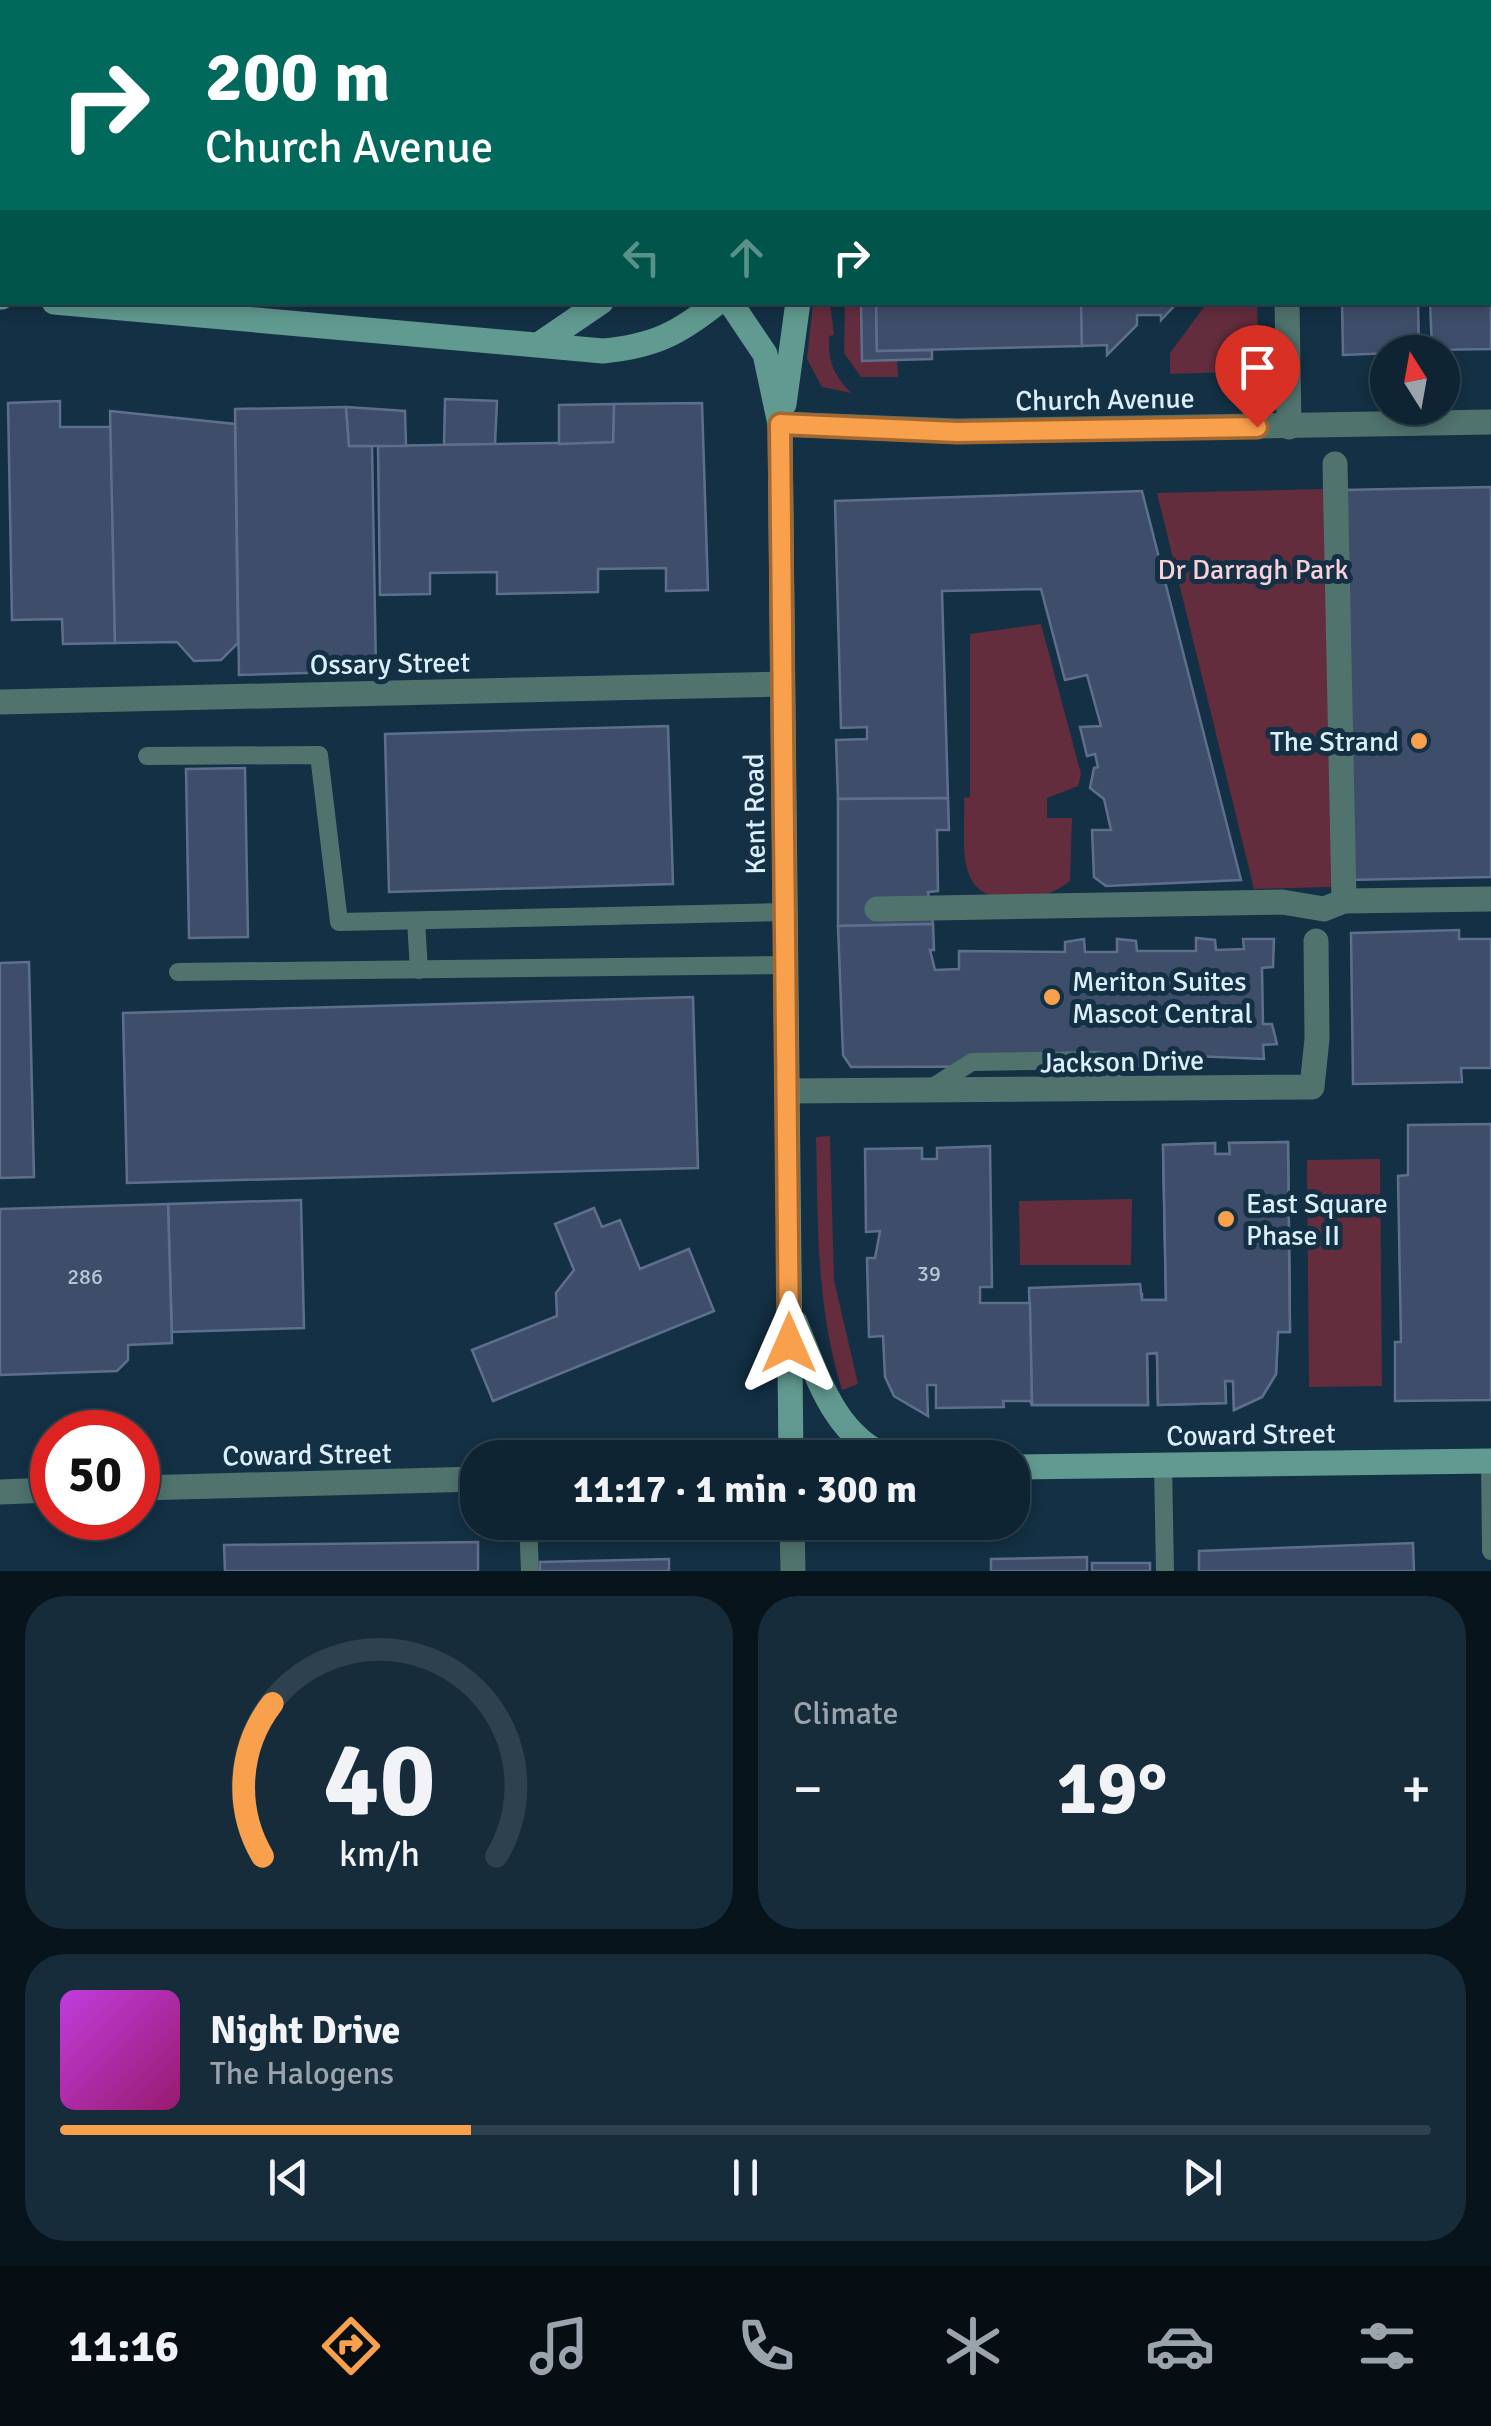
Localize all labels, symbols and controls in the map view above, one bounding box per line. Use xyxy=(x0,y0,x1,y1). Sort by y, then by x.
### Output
text: 200 m xyxy=(205,34,390,120)
icon: right xyxy=(40,40,170,170)
text: Church Avenue xyxy=(205,120,493,175)
icon: left xyxy=(614,230,669,285)
icon: ahead xyxy=(719,230,774,285)
icon: right xyxy=(824,230,879,285)
pin xyxy=(1215,325,1300,428)
north arrow xyxy=(1370,335,1460,425)
map controls xyxy=(1370,335,1460,425)
icon: arrive xyxy=(1230,340,1285,395)
street label: Church Avenue xyxy=(1015,381,1195,419)
park label: Dr Darragh Park xyxy=(1157,553,1349,587)
street label: Ossary Street xyxy=(310,646,471,682)
place label: The Strand xyxy=(1270,725,1399,759)
marker: The Strand xyxy=(1408,730,1430,752)
street label: Kent Road xyxy=(737,753,773,875)
place label: Meriton Suites Mascot Central xyxy=(1072,965,1253,1031)
marker: Meriton Suites Mascot Central xyxy=(1041,986,1063,1008)
street label: Jackson Drive xyxy=(1040,1044,1204,1080)
place label: East Square Phase II xyxy=(1246,1187,1388,1253)
marker: East Square Phase II xyxy=(1215,1208,1237,1230)
house number: 39 xyxy=(917,1260,941,1287)
house number: 286 xyxy=(67,1263,103,1290)
position arrow xyxy=(737,1291,841,1395)
speed limit sign: 50 xyxy=(30,1410,160,1540)
street label: Coward Street xyxy=(1166,1417,1336,1453)
street label: Coward Street xyxy=(222,1437,392,1473)
text: 11:17 · 1 min · 300 m xyxy=(573,1466,917,1513)
text: Climate xyxy=(793,1694,899,1733)
text: 40 xyxy=(323,1716,435,1844)
text: 19° xyxy=(1057,1742,1168,1835)
text: − xyxy=(793,1755,823,1823)
text: + xyxy=(1401,1755,1431,1823)
text: km/h xyxy=(339,1832,419,1876)
text: Night Drive xyxy=(210,2007,400,2054)
text: The Halogens xyxy=(210,2054,394,2093)
icon: previous xyxy=(261,2150,316,2205)
icon: pause xyxy=(718,2150,773,2205)
icon: next xyxy=(1175,2150,1230,2205)
icon: directions xyxy=(316,2311,386,2381)
icon: music xyxy=(524,2311,594,2381)
icon: phone xyxy=(731,2311,801,2381)
icon: climate xyxy=(938,2311,1008,2381)
icon: car xyxy=(1145,2311,1215,2381)
icon: filters xyxy=(1352,2311,1422,2381)
text: 11:16 xyxy=(69,2319,179,2374)

